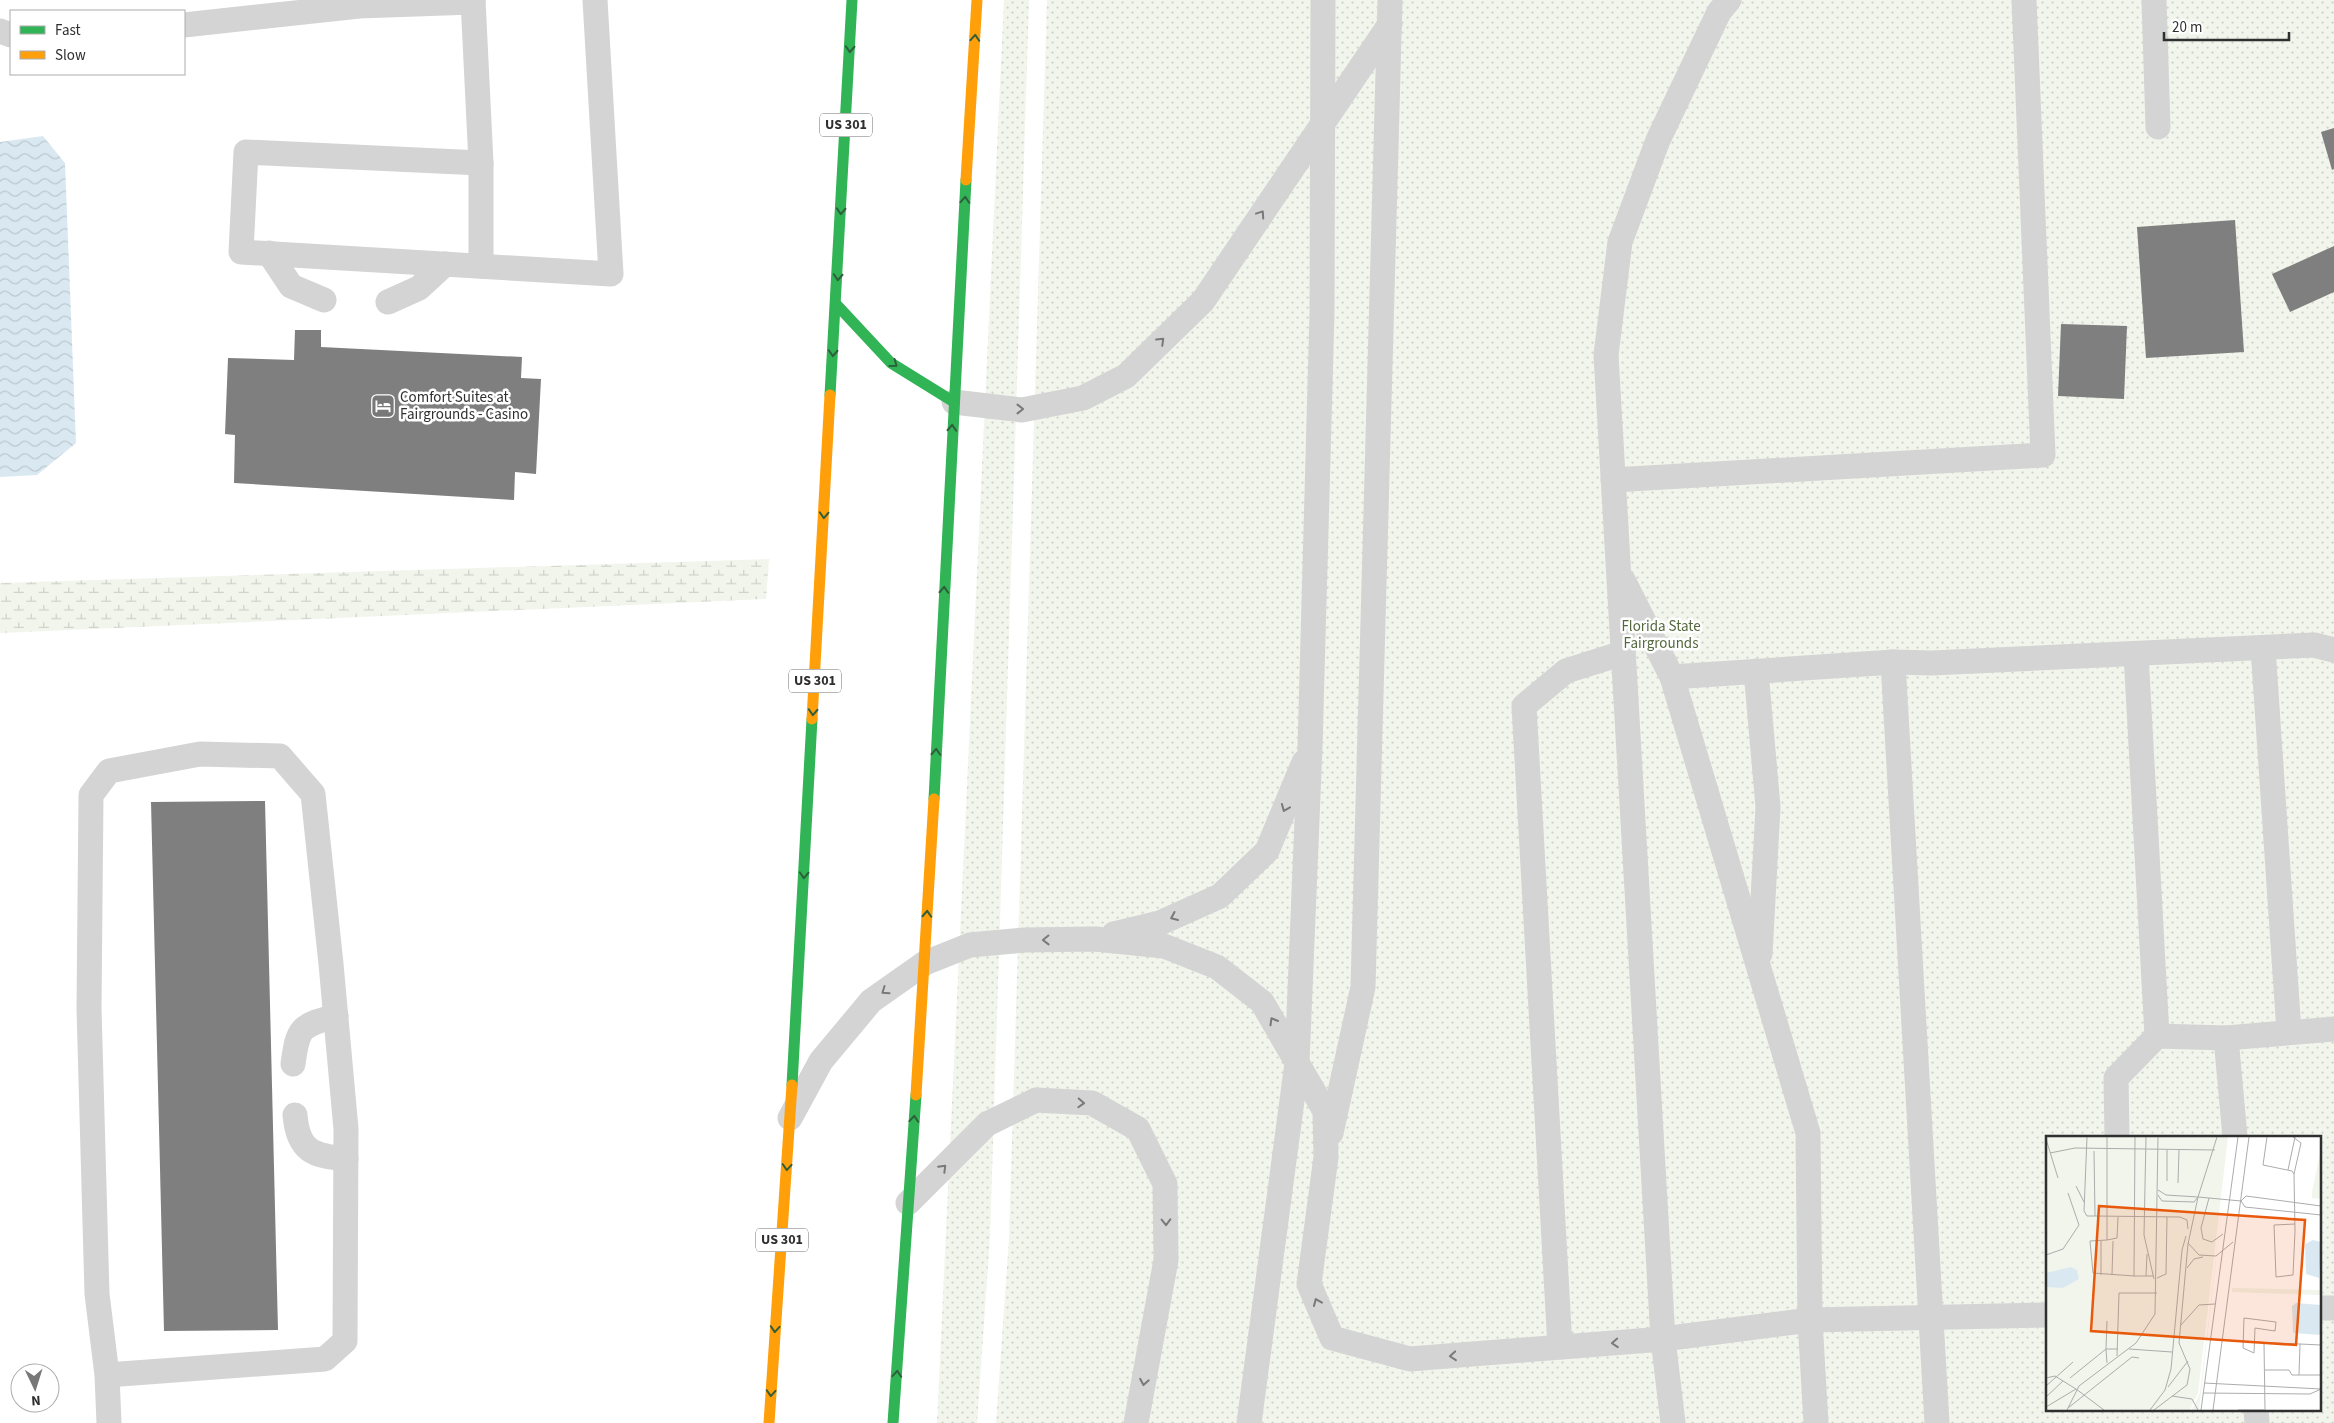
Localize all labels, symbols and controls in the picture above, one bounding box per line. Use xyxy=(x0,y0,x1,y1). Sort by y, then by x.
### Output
legend xyxy=(10,10,185,75)
scale bar xyxy=(2164,10,2289,42)
text: 20 m xyxy=(2172,17,2202,38)
text: Fast xyxy=(55,20,81,41)
one-way arrow xyxy=(969,34,980,42)
text: Slow xyxy=(55,45,86,66)
one-way arrow xyxy=(844,45,855,53)
road number: US 301 xyxy=(820,114,872,136)
one-way arrow xyxy=(959,196,970,204)
one-way arrow xyxy=(836,207,847,215)
one-way arrow xyxy=(1255,210,1265,219)
one-way arrow xyxy=(832,274,843,282)
one-way arrow xyxy=(1156,338,1165,347)
one-way arrow xyxy=(828,349,839,357)
one-way arrow xyxy=(888,358,898,367)
place label: Comfort Suites at Fairgrounds - Casino xyxy=(400,387,528,425)
hotel icon: Comfort Suites at Fairgrounds - Casino xyxy=(370,393,396,419)
one-way arrow xyxy=(1016,404,1024,414)
one-way arrow xyxy=(947,423,958,431)
one-way arrow xyxy=(819,511,830,519)
one-way arrow xyxy=(939,586,950,594)
park label: Florida State Fairgrounds xyxy=(1621,616,1701,654)
road number: US 301 xyxy=(789,669,841,692)
one-way arrow xyxy=(808,709,819,717)
one-way arrow xyxy=(930,748,941,756)
one-way arrow xyxy=(1281,803,1291,812)
one-way arrow xyxy=(798,871,809,879)
one-way arrow xyxy=(922,910,933,918)
one-way arrow xyxy=(1170,911,1179,921)
one-way arrow xyxy=(1042,935,1050,945)
one-way arrow xyxy=(881,985,891,994)
one-way arrow xyxy=(1269,1017,1279,1026)
one-way arrow xyxy=(1078,1097,1086,1108)
one-way arrow xyxy=(908,1115,919,1123)
inset map xyxy=(2046,1136,2322,1410)
one-way arrow xyxy=(781,1163,792,1171)
one-way arrow xyxy=(937,1165,946,1174)
one-way arrow xyxy=(1160,1218,1171,1226)
road number: US 301 xyxy=(756,1228,808,1252)
one-way arrow xyxy=(1313,1299,1323,1307)
one-way arrow xyxy=(770,1325,781,1333)
one-way arrow xyxy=(1610,1337,1618,1348)
one-way arrow xyxy=(1448,1350,1456,1361)
north arrow xyxy=(10,1363,60,1413)
one-way arrow xyxy=(891,1370,902,1378)
one-way arrow xyxy=(1139,1378,1149,1387)
one-way arrow xyxy=(765,1389,776,1397)
text: N xyxy=(30,1390,41,1410)

